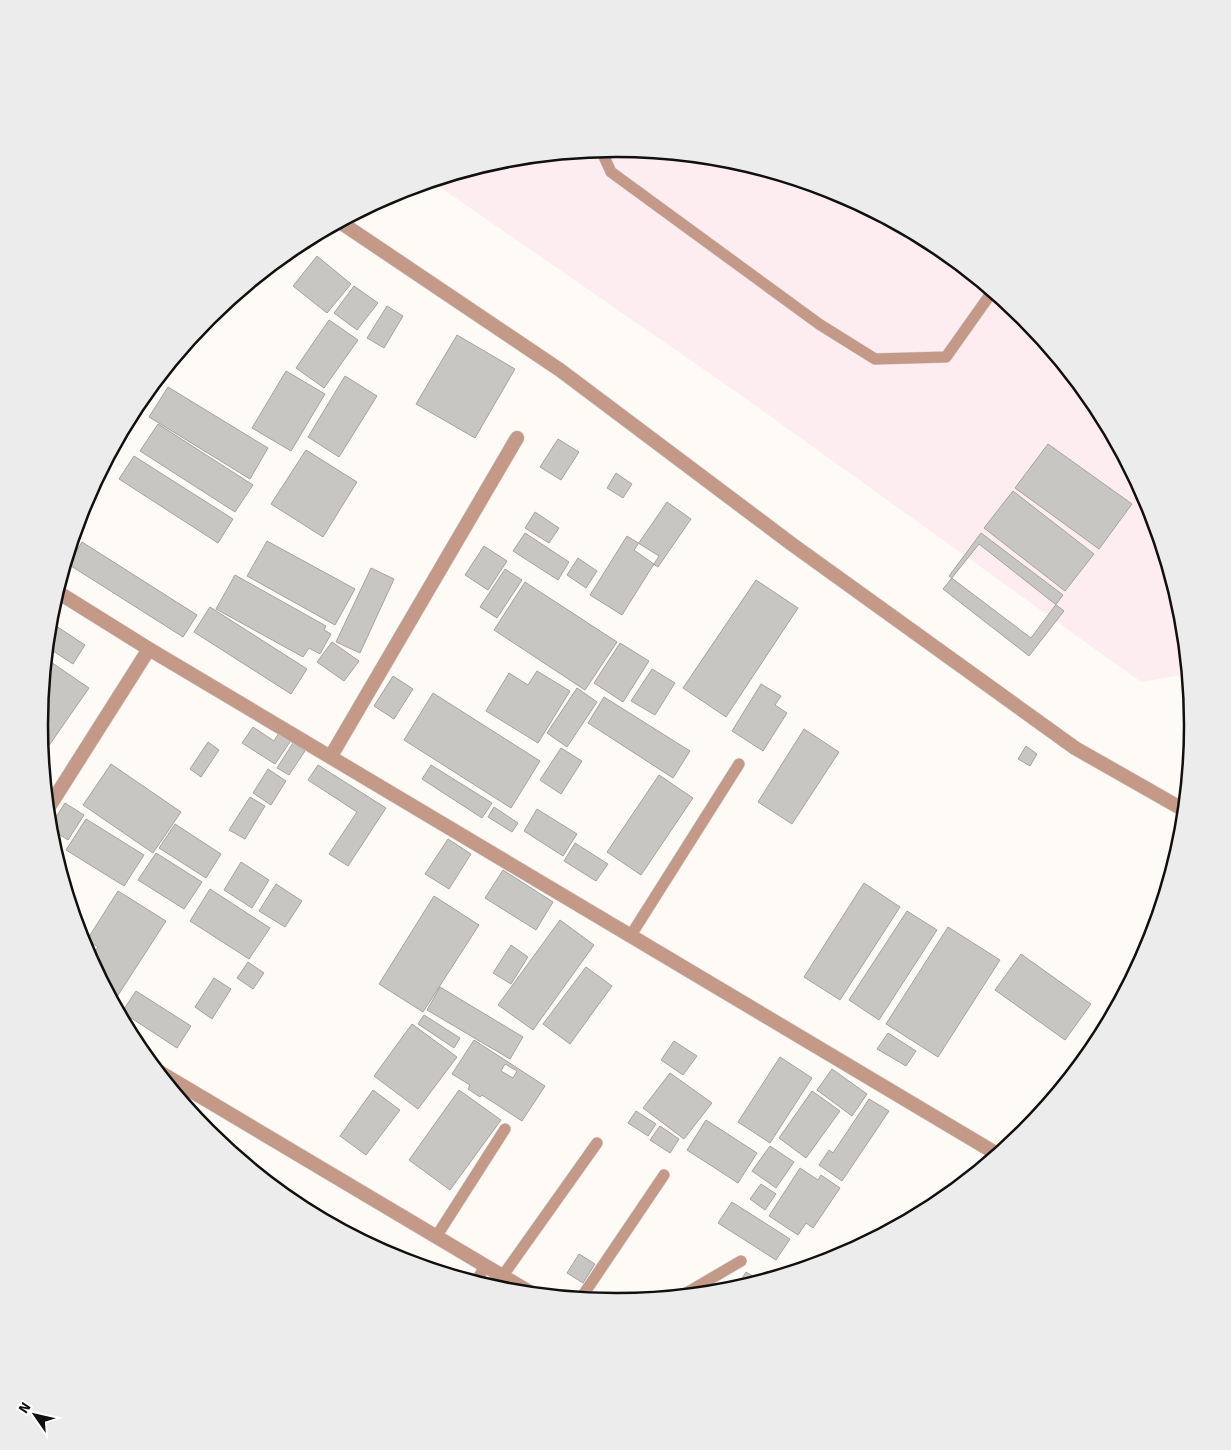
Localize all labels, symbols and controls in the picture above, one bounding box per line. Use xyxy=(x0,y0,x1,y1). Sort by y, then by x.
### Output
north arrow xyxy=(10,1390,60,1440)
text: N xyxy=(15,1399,34,1417)

